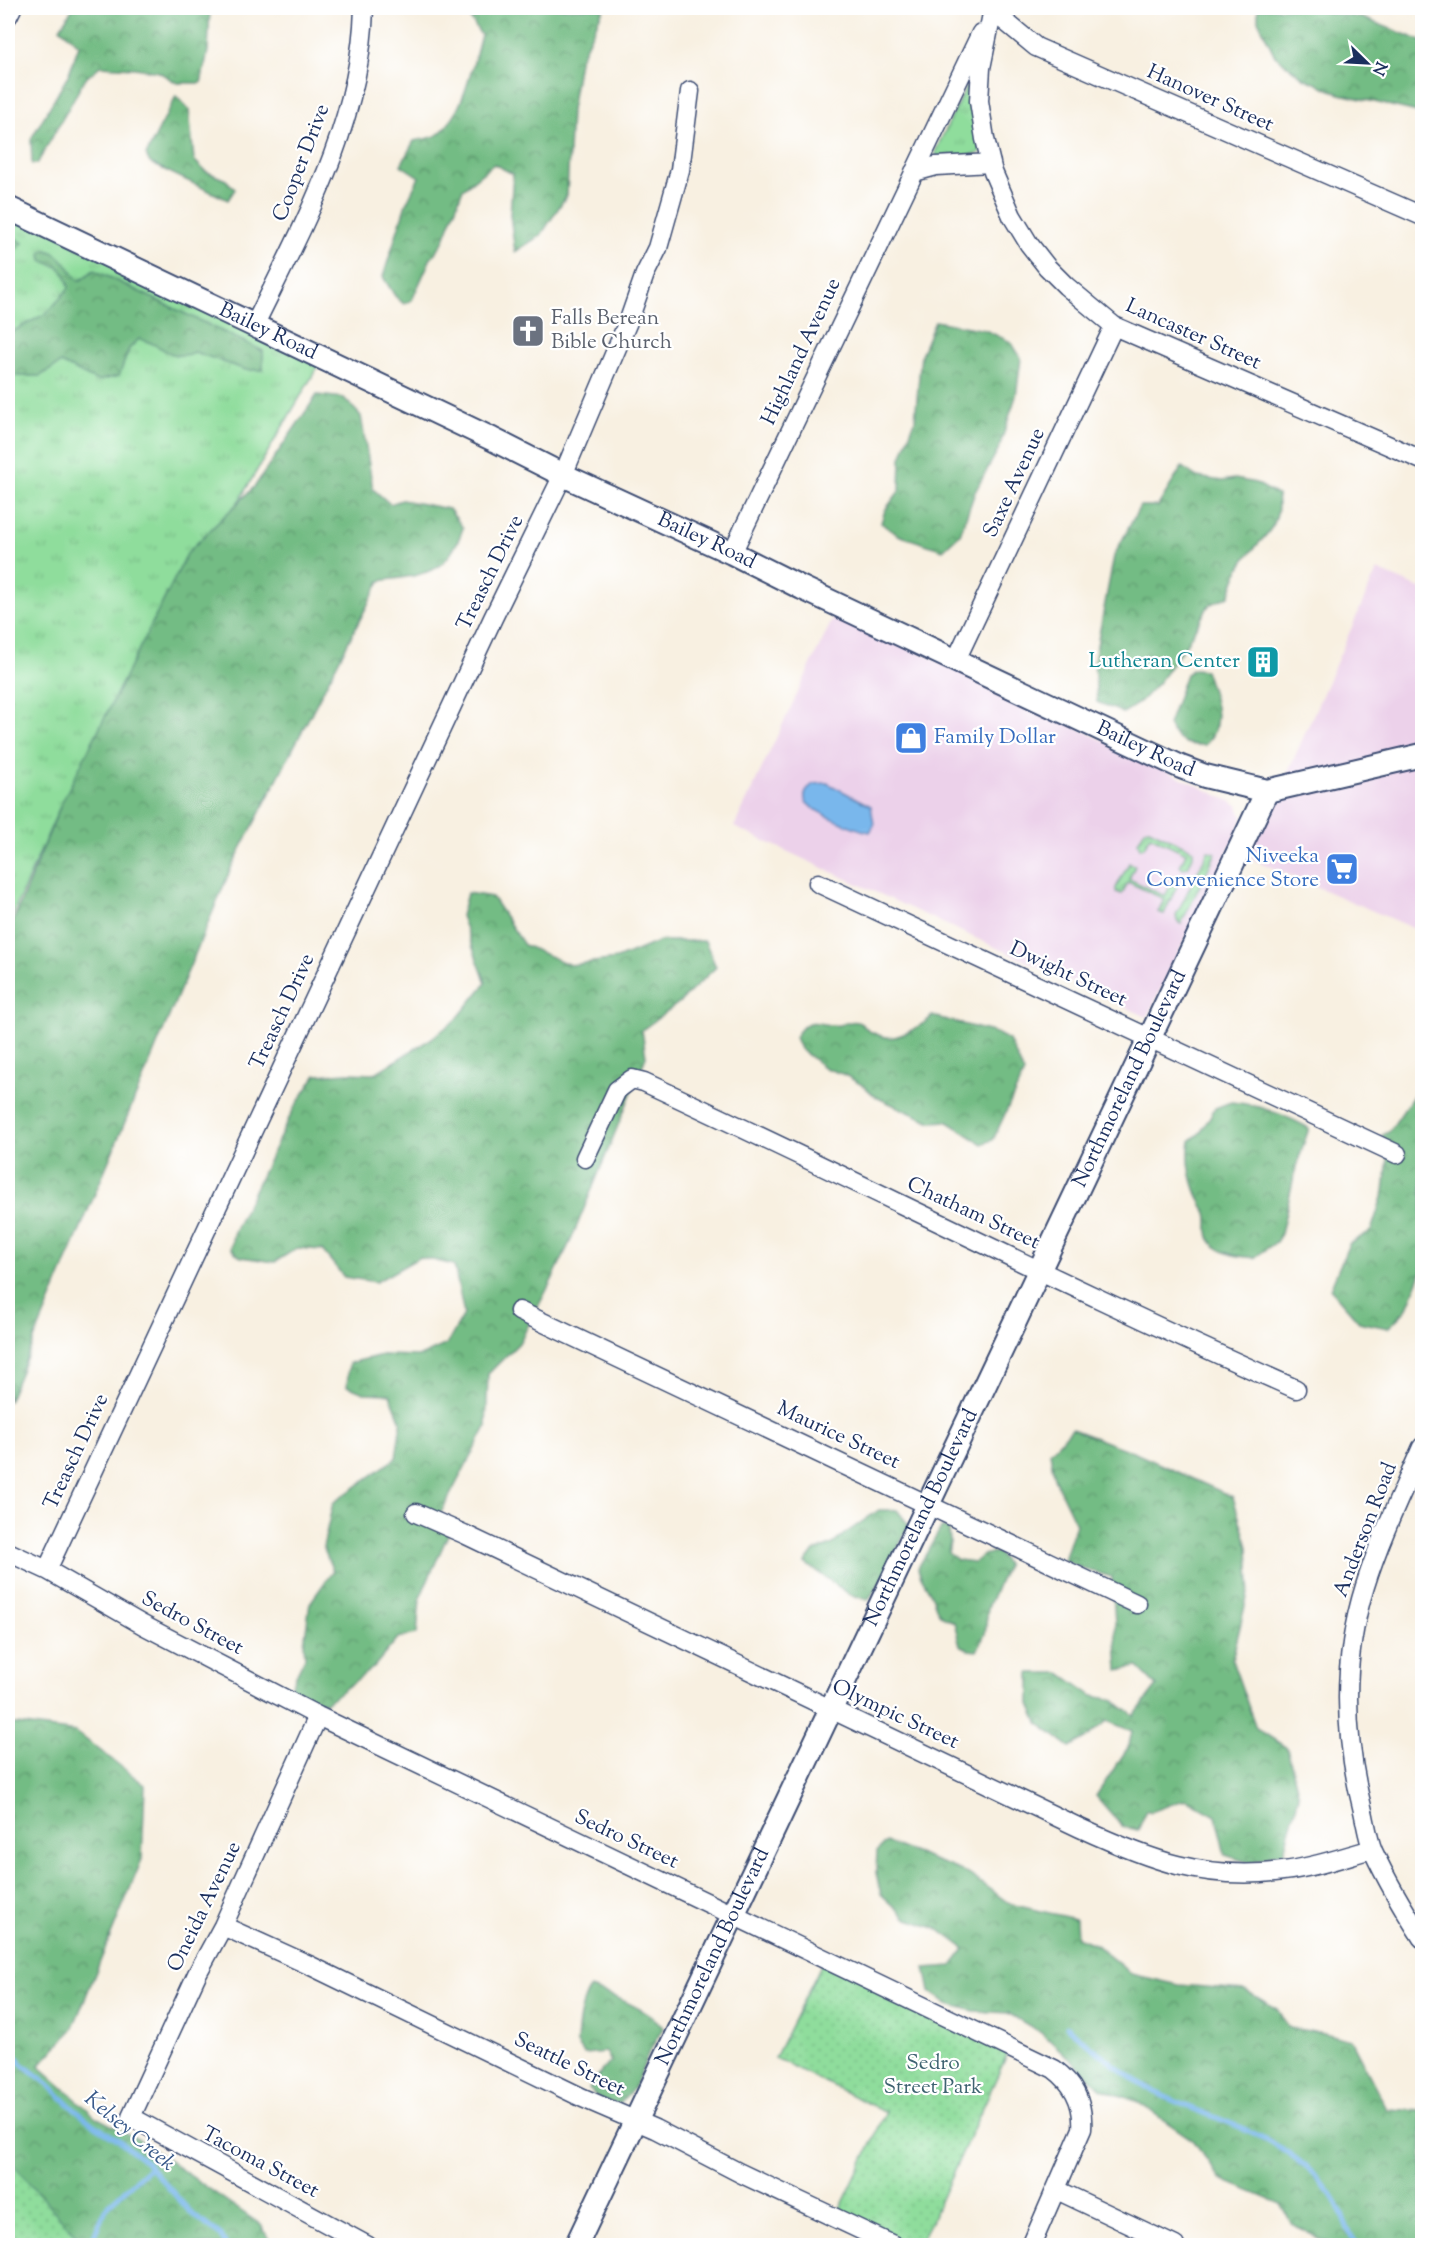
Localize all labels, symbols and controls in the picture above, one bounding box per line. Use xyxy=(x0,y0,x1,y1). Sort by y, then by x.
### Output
north arrow xyxy=(1337,33,1397,93)
street label: Hanover Street xyxy=(1142,58,1278,140)
text: N xyxy=(1365,58,1392,79)
street label: Cooper Drive xyxy=(266,100,338,226)
street label: Highland Avenue xyxy=(755,273,849,431)
street label: Lancaster Street xyxy=(1120,292,1266,378)
street label: Bailey Road xyxy=(214,296,322,369)
place label: Falls Berean Bible Church xyxy=(551,304,672,358)
church icon: Falls Berean Bible Church xyxy=(510,313,546,349)
street label: Saxe Avenue xyxy=(976,423,1054,543)
street label: Bailey Road xyxy=(652,505,761,578)
street label: Treasch Drive xyxy=(450,510,532,636)
building icon: Lutheran Center xyxy=(1245,644,1281,680)
place label: Lutheran Center xyxy=(1089,647,1240,677)
street label: Bailey Road xyxy=(1091,714,1199,786)
shop icon: Family Dollar xyxy=(893,720,929,756)
place label: Family Dollar xyxy=(934,723,1056,753)
place label: Niveeka Convenience Store xyxy=(1146,842,1319,896)
supermarket icon: Niveeka Convenience Store xyxy=(1324,851,1360,887)
street label: Dwight Street xyxy=(1004,935,1132,1015)
street label: Treasch Drive xyxy=(243,949,323,1075)
street label: Northmoreland Boulevard xyxy=(1066,965,1195,1193)
street label: Chatham Street xyxy=(901,1170,1045,1258)
street label: Treasch Drive xyxy=(37,1389,117,1515)
street label: Maurice Street xyxy=(772,1394,904,1478)
street label: Northmoreland Boulevard xyxy=(857,1404,986,1632)
street label: Anderson Road xyxy=(1326,1458,1406,1602)
street label: Sedro Street xyxy=(136,1584,248,1664)
street label: Olympic Street xyxy=(827,1672,963,1758)
street label: Sedro Street xyxy=(569,1803,683,1877)
street label: Oneida Avenue xyxy=(160,1837,250,1977)
street label: Northmoreland Boulevard xyxy=(649,1843,778,2071)
street label: Seattle Street xyxy=(508,2025,630,2105)
park label: Sedro Street Park xyxy=(884,2049,983,2103)
water label: Kelsey Creek xyxy=(76,2084,182,2180)
street label: Tacoma Street xyxy=(196,2119,324,2207)

